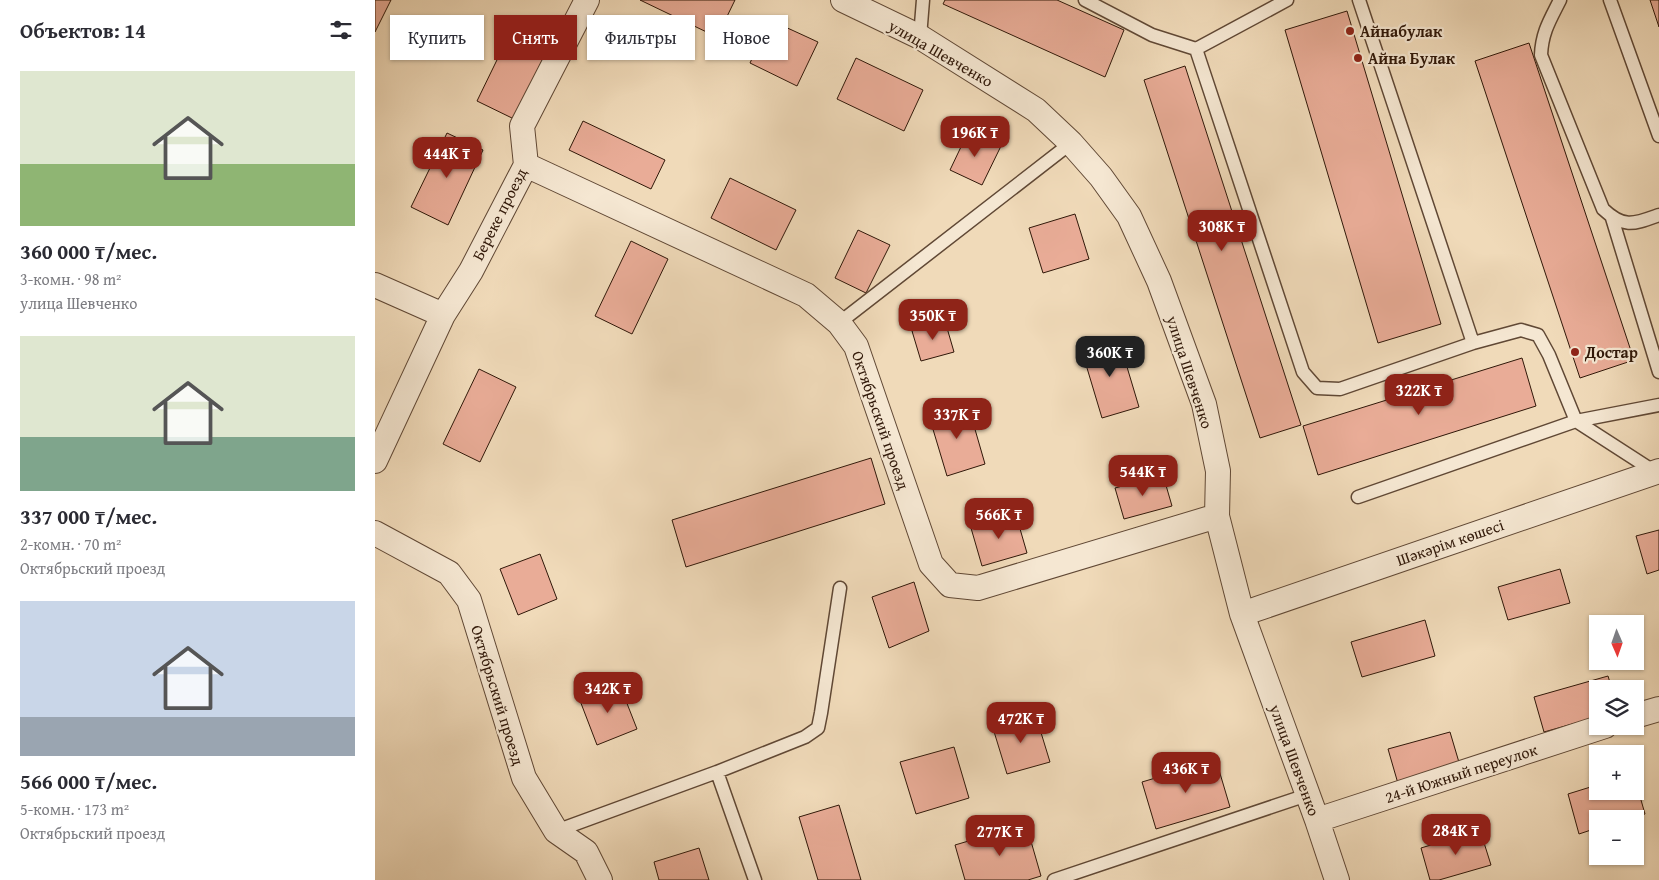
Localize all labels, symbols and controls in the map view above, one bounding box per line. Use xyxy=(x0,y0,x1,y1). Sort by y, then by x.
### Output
street label: улица Шевченко xyxy=(883,13,998,93)
text: Объектов: 14 xyxy=(20,15,146,46)
chip: Купить xyxy=(390,15,484,60)
chip: Снять xyxy=(494,15,577,60)
chip: Фильтры xyxy=(587,15,695,60)
chip: Новое xyxy=(705,15,788,60)
icon: filters xyxy=(327,16,355,44)
place label: Айнабулак xyxy=(1360,19,1443,43)
marker: Айнабулак xyxy=(1344,25,1356,37)
place label: Айна Булак xyxy=(1368,46,1456,70)
marker: Айна Булак xyxy=(1352,52,1364,64)
icon: home xyxy=(143,103,233,193)
pin: 196K ₸ xyxy=(934,116,1016,158)
text: 196K ₸ xyxy=(952,120,998,144)
pin: 444K ₸ xyxy=(406,136,488,179)
text: 444K ₸ xyxy=(424,141,470,165)
street label: Береке проезд xyxy=(465,163,533,264)
pin: 308K ₸ xyxy=(1181,210,1263,252)
text: 308K ₸ xyxy=(1199,214,1245,238)
text: 360 000 ₸/мес. xyxy=(20,236,157,267)
text: 3-комн. · 98 m² xyxy=(20,267,121,291)
text: улица Шевченко xyxy=(20,291,137,315)
pin: 350K ₸ xyxy=(892,298,974,341)
text: 350K ₸ xyxy=(910,303,956,327)
street label: улица Шевченко xyxy=(1160,312,1220,431)
pin: 360K ₸ xyxy=(1069,336,1151,378)
text: 360K ₸ xyxy=(1087,340,1133,364)
place label: Достар xyxy=(1584,340,1638,364)
marker: Достар xyxy=(1569,346,1581,358)
street label: Октябрьский проезд xyxy=(846,347,916,493)
icon: home xyxy=(143,368,233,458)
pin: 322K ₸ xyxy=(1378,374,1460,416)
text: 322K ₸ xyxy=(1396,378,1442,402)
pin: 337K ₸ xyxy=(916,398,998,440)
text: 337K ₸ xyxy=(934,402,980,426)
pin: 544K ₸ xyxy=(1102,454,1184,497)
text: 544K ₸ xyxy=(1120,459,1166,483)
pin: 566K ₸ xyxy=(958,498,1040,540)
text: 337 000 ₸/мес. xyxy=(20,501,157,532)
text: 566K ₸ xyxy=(976,502,1022,526)
street label: Шәкәрім көшесі xyxy=(1393,512,1508,572)
text: 2-комн. · 70 m² xyxy=(20,532,121,556)
text: Октябрьский проезд xyxy=(20,556,165,580)
north arrow xyxy=(1589,615,1644,670)
map controls xyxy=(1589,615,1644,865)
street label: Октябрьский проезд xyxy=(465,622,531,768)
icon: home xyxy=(143,633,233,723)
pin: 342K ₸ xyxy=(567,672,649,714)
text: 342K ₸ xyxy=(585,676,631,700)
button: layers xyxy=(1589,680,1644,735)
street label: улица Шевченко xyxy=(1263,700,1326,819)
pin: 472K ₸ xyxy=(980,702,1062,744)
text: 472K ₸ xyxy=(998,706,1044,730)
street label: 24-й Южный переулок xyxy=(1382,737,1541,809)
button: + xyxy=(1589,745,1644,800)
pin: 436K ₸ xyxy=(1145,752,1227,794)
text: 436K ₸ xyxy=(1163,756,1209,780)
text: 566 000 ₸/мес. xyxy=(20,766,157,797)
text: 5-комн. · 173 m² xyxy=(20,797,129,821)
button: − xyxy=(1589,810,1644,865)
pin: 277K ₸ xyxy=(959,814,1041,857)
pin: 284K ₸ xyxy=(1415,814,1497,856)
text: 284K ₸ xyxy=(1433,818,1479,842)
text: 277K ₸ xyxy=(977,819,1023,843)
text: Октябрьский проезд xyxy=(20,821,165,845)

